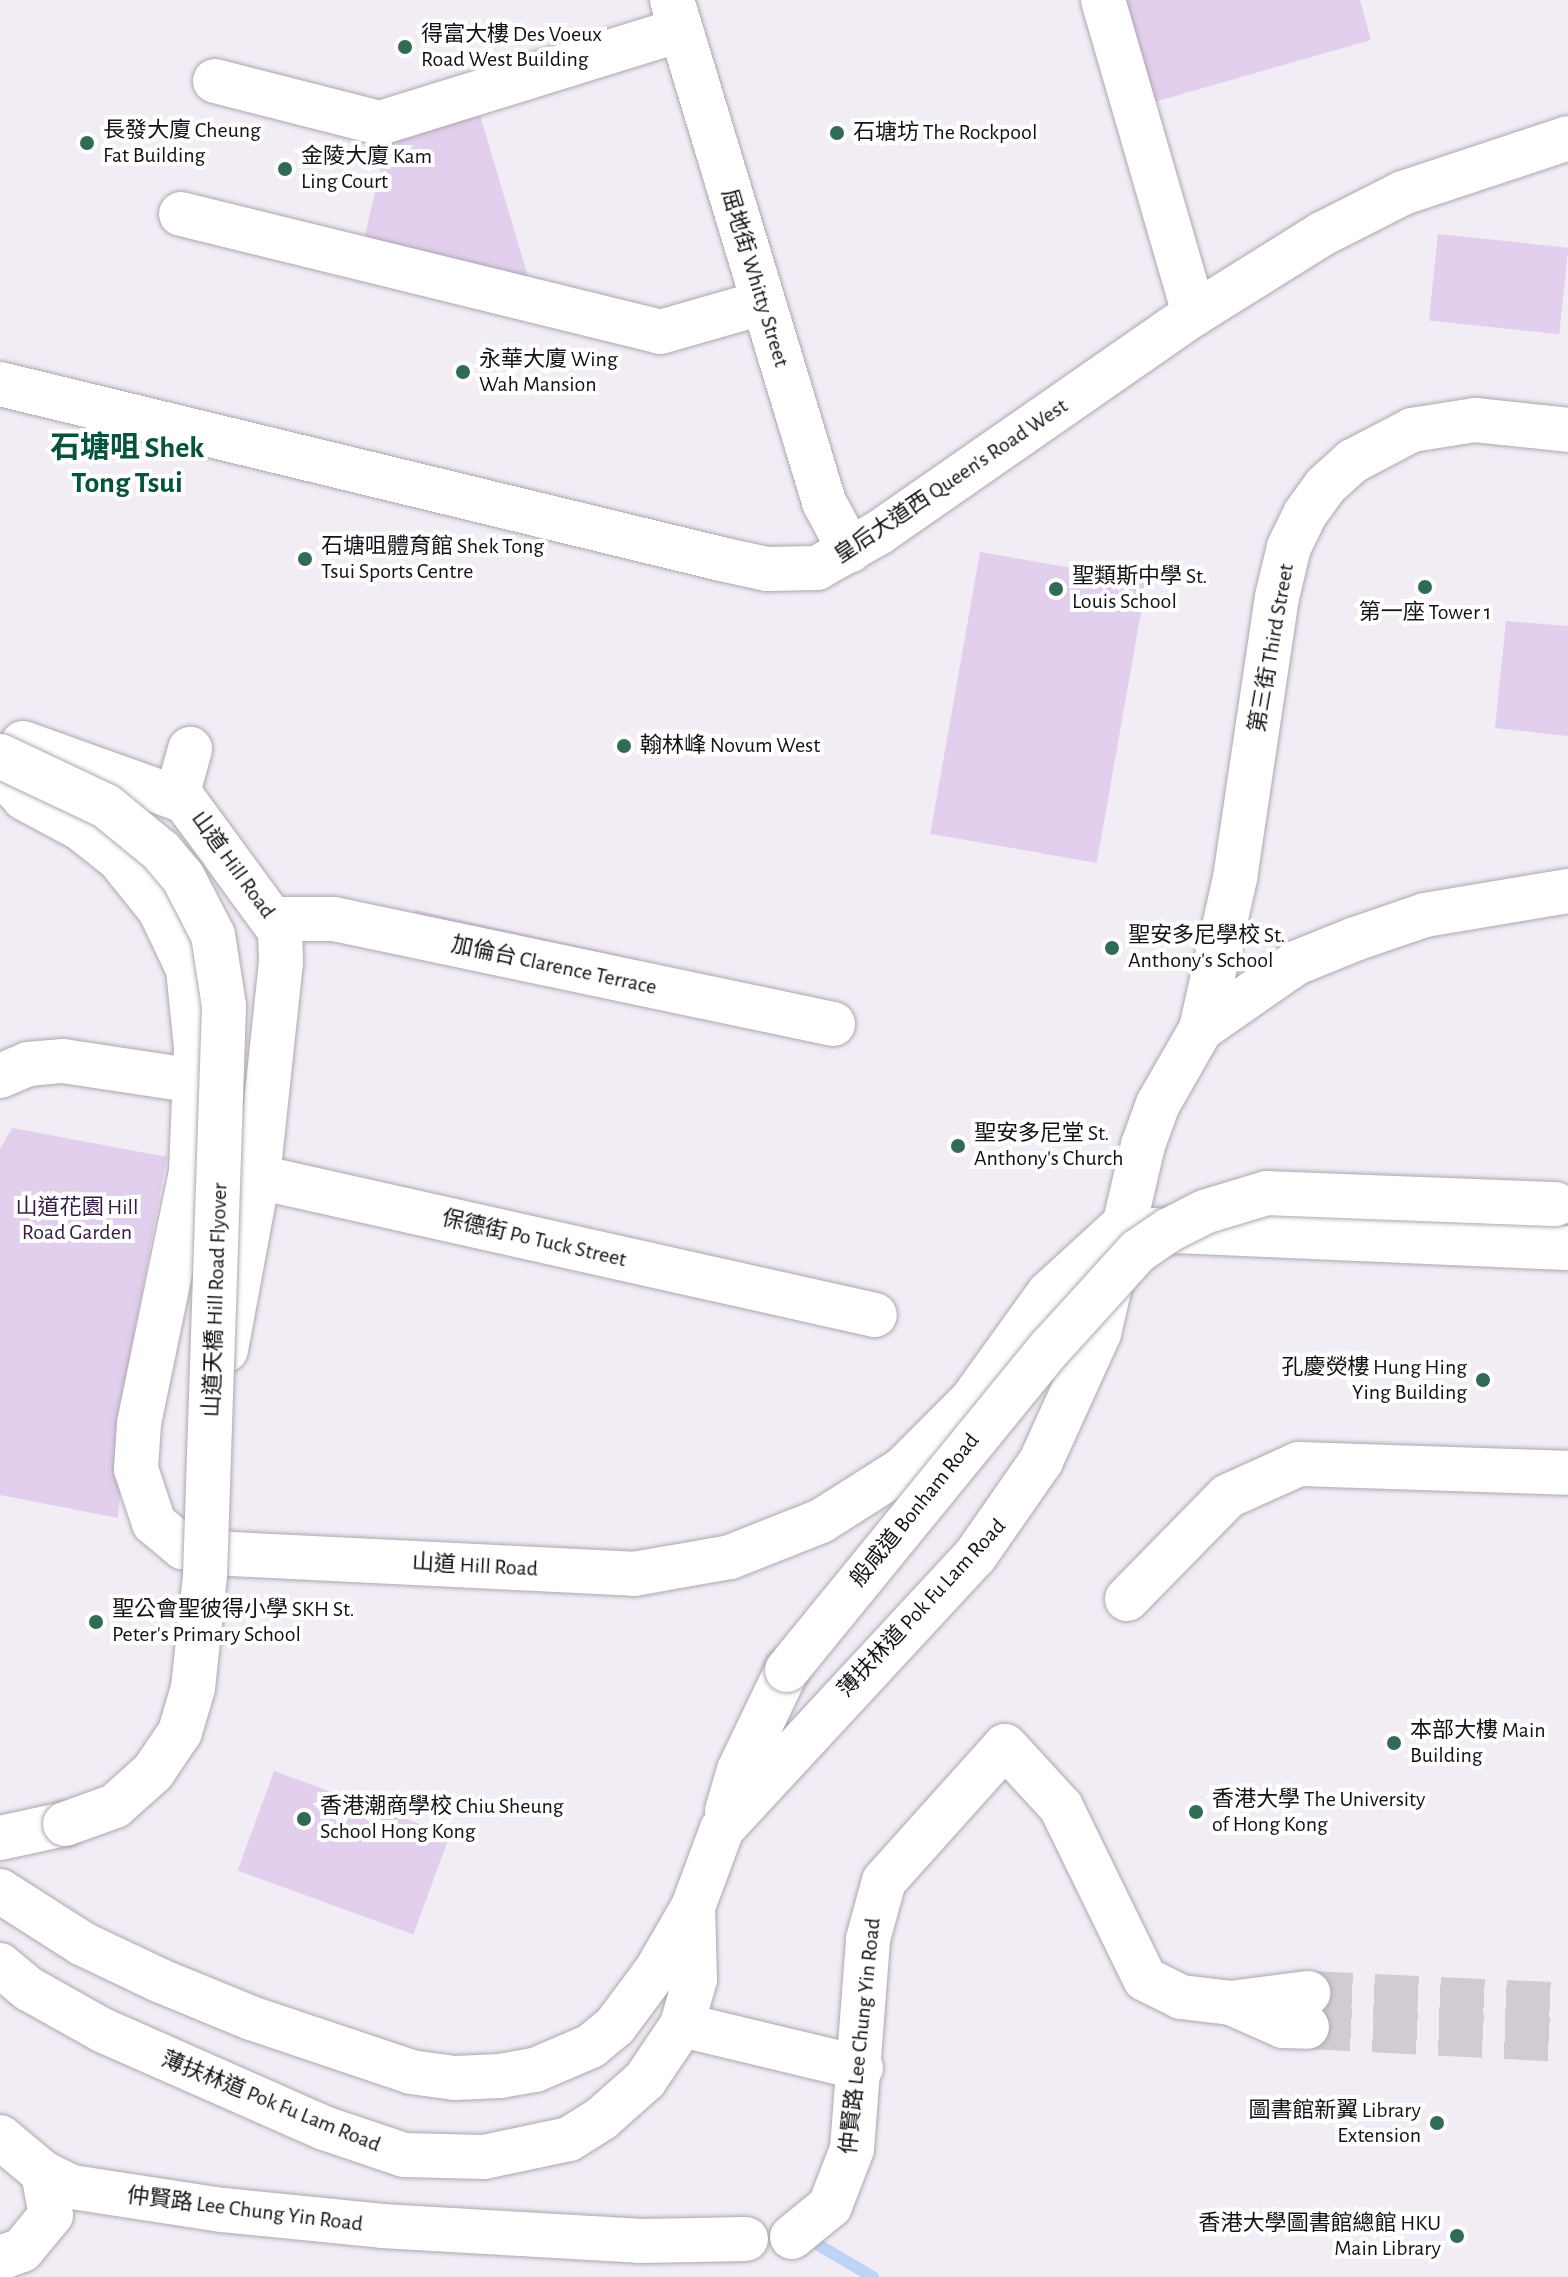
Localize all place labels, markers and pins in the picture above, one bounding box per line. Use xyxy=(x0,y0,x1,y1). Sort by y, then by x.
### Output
place label: 得富大樓 Des Voeux Road West Building xyxy=(421,21,602,72)
marker: 得富大樓 Des Voeux Road West Building xyxy=(396,38,414,56)
place label: 長發大廈 Cheung Fat Building xyxy=(103,117,261,168)
place label: 石塘坊 The Rockpool xyxy=(853,120,1037,146)
marker: 石塘坊 The Rockpool xyxy=(828,124,846,142)
marker: 長發大廈 Cheung Fat Building xyxy=(78,134,96,152)
place label: 金陵大廈 Kam Ling Court xyxy=(301,143,432,194)
marker: 金陵大廈 Kam Ling Court xyxy=(276,160,294,178)
place label: 永華大廈 Wing Wah Mansion xyxy=(479,346,618,398)
marker: 永華大廈 Wing Wah Mansion xyxy=(454,363,472,381)
place label: 石塘咀體育館 Shek Tong Tsui Sports Centre xyxy=(321,533,544,584)
marker: 石塘咀體育館 Shek Tong Tsui Sports Centre xyxy=(296,550,314,568)
place label: 聖類斯中學 St. Louis School xyxy=(1072,563,1207,614)
marker: 第一座 Tower 1 xyxy=(1416,578,1434,596)
marker: 聖類斯中學 St. Louis School xyxy=(1047,580,1065,598)
place label: 第一座 Tower 1 xyxy=(1359,600,1491,626)
place label: 翰林峰 Novum West xyxy=(640,733,820,759)
marker: 翰林峰 Novum West xyxy=(615,737,633,755)
place label: 聖安多尼學校 St. Anthony's School xyxy=(1128,922,1285,974)
marker: 聖安多尼學校 St. Anthony's School xyxy=(1103,939,1121,957)
place label: 聖安多尼堂 St. Anthony's Church xyxy=(974,1120,1124,1172)
marker: 聖安多尼堂 St. Anthony's Church xyxy=(949,1137,967,1155)
place label: 孔慶熒樓 Hung Hing Ying Building xyxy=(1281,1354,1467,1406)
marker: 孔慶熒樓 Hung Hing Ying Building xyxy=(1474,1371,1492,1389)
place label: 聖公會聖彼得小學 SKH St. Peter's Primary School xyxy=(112,1596,354,1648)
marker: 聖公會聖彼得小學 SKH St. Peter's Primary School xyxy=(87,1613,105,1631)
place label: 本部大樓 Main Building xyxy=(1410,1717,1546,1768)
marker: 本部大樓 Main Building xyxy=(1385,1734,1403,1752)
place label: 香港大學 The University of Hong Kong xyxy=(1212,1786,1426,1838)
place label: 香港潮商學校 Chiu Sheung School Hong Kong xyxy=(320,1793,563,1844)
marker: 香港大學 The University of Hong Kong xyxy=(1187,1803,1205,1821)
marker: 香港潮商學校 Chiu Sheung School Hong Kong xyxy=(295,1810,313,1828)
place label: 圖書館新翼 Library Extension xyxy=(1248,2097,1421,2148)
marker: 圖書館新翼 Library Extension xyxy=(1428,2114,1446,2132)
place label: 香港大學圖書館總館 HKU Main Library xyxy=(1199,2210,1441,2262)
marker: 香港大學圖書館總館 HKU Main Library xyxy=(1448,2227,1466,2245)

